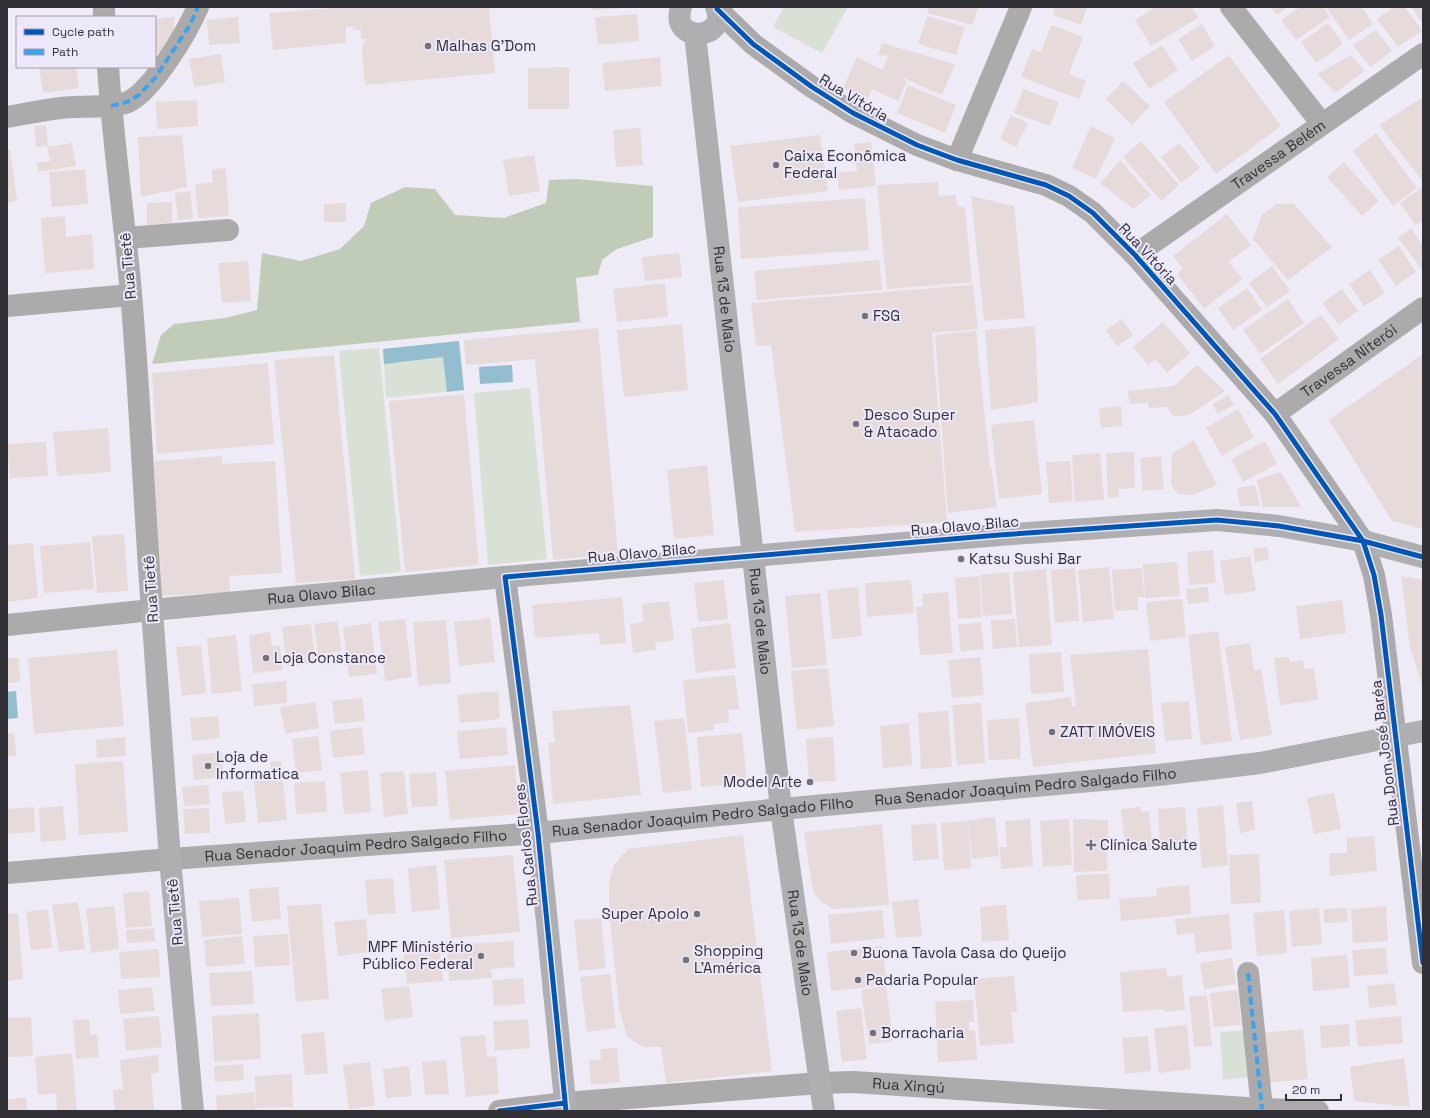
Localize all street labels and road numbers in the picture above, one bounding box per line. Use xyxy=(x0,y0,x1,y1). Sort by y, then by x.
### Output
street label: Rua Vitória xyxy=(816,69,893,126)
street label: Travessa Belém xyxy=(1227,115,1329,194)
street label: Rua Vitória xyxy=(1115,219,1182,289)
street label: Rua Tietê xyxy=(115,232,140,300)
street label: Rua 13 de Maio xyxy=(710,245,740,354)
street label: Travessa Niterói xyxy=(1297,320,1400,401)
street label: Rua Olavo Bilac xyxy=(910,511,1020,540)
street label: Rua Olavo Bilac xyxy=(587,538,697,567)
street label: Rua Tietê xyxy=(139,555,162,623)
street label: Rua 13 de Maio xyxy=(745,567,776,676)
street label: Rua Olavo Bilac xyxy=(266,579,377,608)
street label: Rua Dom José Baréa xyxy=(1366,679,1403,827)
street label: Rua Senador Joaquim Pedro Salgado Filho xyxy=(874,763,1177,810)
street label: Rua Carlos Flores xyxy=(510,783,541,907)
street label: Rua Senador Joaquim Pedro Salgado Filho xyxy=(551,792,854,841)
street label: Rua Senador Joaquim Pedro Salgado Filho xyxy=(204,825,508,866)
street label: Rua Tietê xyxy=(162,878,187,946)
street label: Rua 13 de Maio xyxy=(784,888,818,997)
street label: Rua Xingú xyxy=(872,1073,945,1097)

